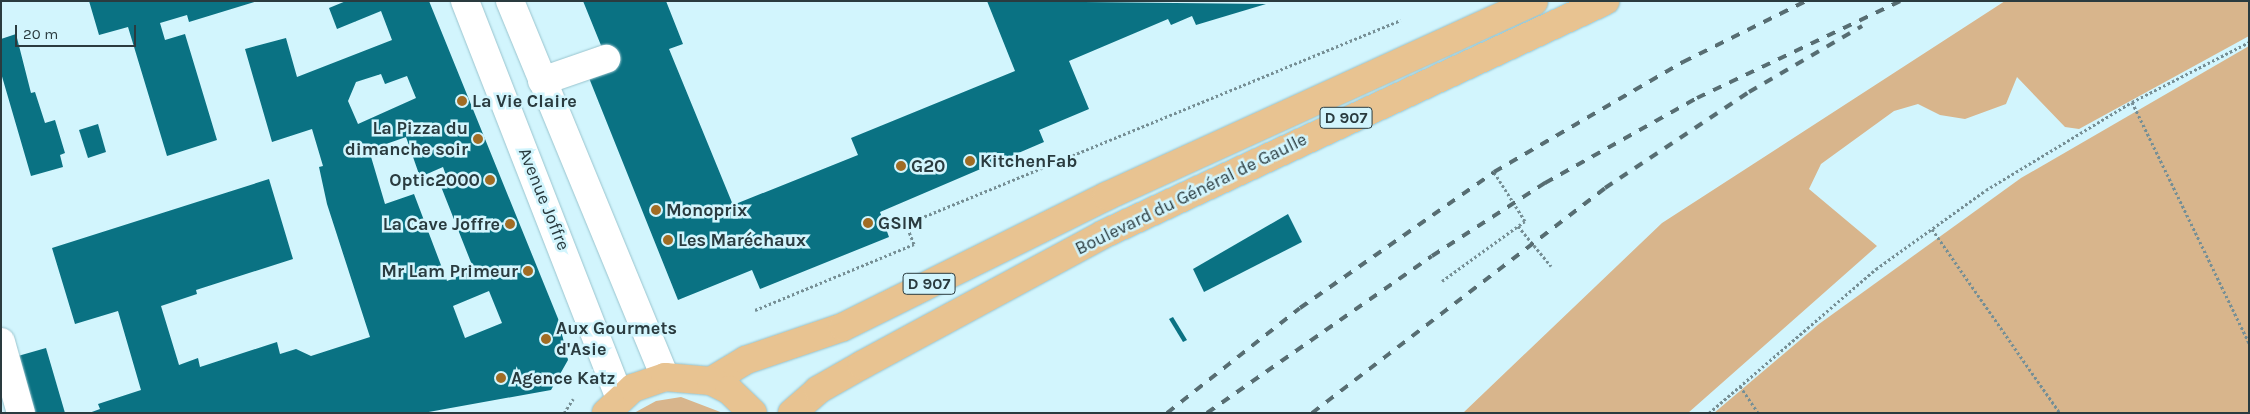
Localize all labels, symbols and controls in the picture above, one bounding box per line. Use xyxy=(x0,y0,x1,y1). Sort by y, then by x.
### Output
scale bar xyxy=(18,15,139,47)
text: 20 m xyxy=(23,25,58,43)
place label: La Vie Claire xyxy=(472,90,577,112)
marker: La Vie Claire xyxy=(456,95,468,107)
road number: D 907 xyxy=(1318,105,1374,132)
place label: La Pizza du dimanche soir xyxy=(345,118,468,160)
street label: Boulevard du Général de Gaulle xyxy=(1072,128,1310,260)
marker: La Pizza du dimanche soir xyxy=(472,133,484,145)
street label: Avenue Joffre xyxy=(514,145,574,253)
place label: KitchenFab xyxy=(980,150,1077,172)
place label: G20 xyxy=(911,155,945,177)
marker: KitchenFab xyxy=(964,155,976,167)
marker: G20 xyxy=(895,160,907,172)
place label: Optic2000 xyxy=(389,169,480,191)
marker: Optic2000 xyxy=(484,174,496,186)
place label: Monoprix xyxy=(666,199,747,221)
marker: Monoprix xyxy=(650,204,662,216)
place label: GSIM xyxy=(878,212,923,234)
place label: La Cave Joffre xyxy=(383,213,500,235)
marker: GSIM xyxy=(862,217,874,229)
marker: La Cave Joffre xyxy=(504,218,516,230)
place label: Les Maréchaux xyxy=(678,229,806,251)
marker: Les Maréchaux xyxy=(662,234,674,246)
place label: Mr Lam Primeur xyxy=(381,260,518,282)
marker: Mr Lam Primeur xyxy=(522,265,534,277)
road number: D 907 xyxy=(902,270,956,298)
place label: Aux Gourmets d'Asie xyxy=(556,318,677,360)
marker: Aux Gourmets d'Asie xyxy=(540,333,552,345)
place label: Agence Katz xyxy=(511,367,615,389)
marker: Agence Katz xyxy=(495,372,507,384)

